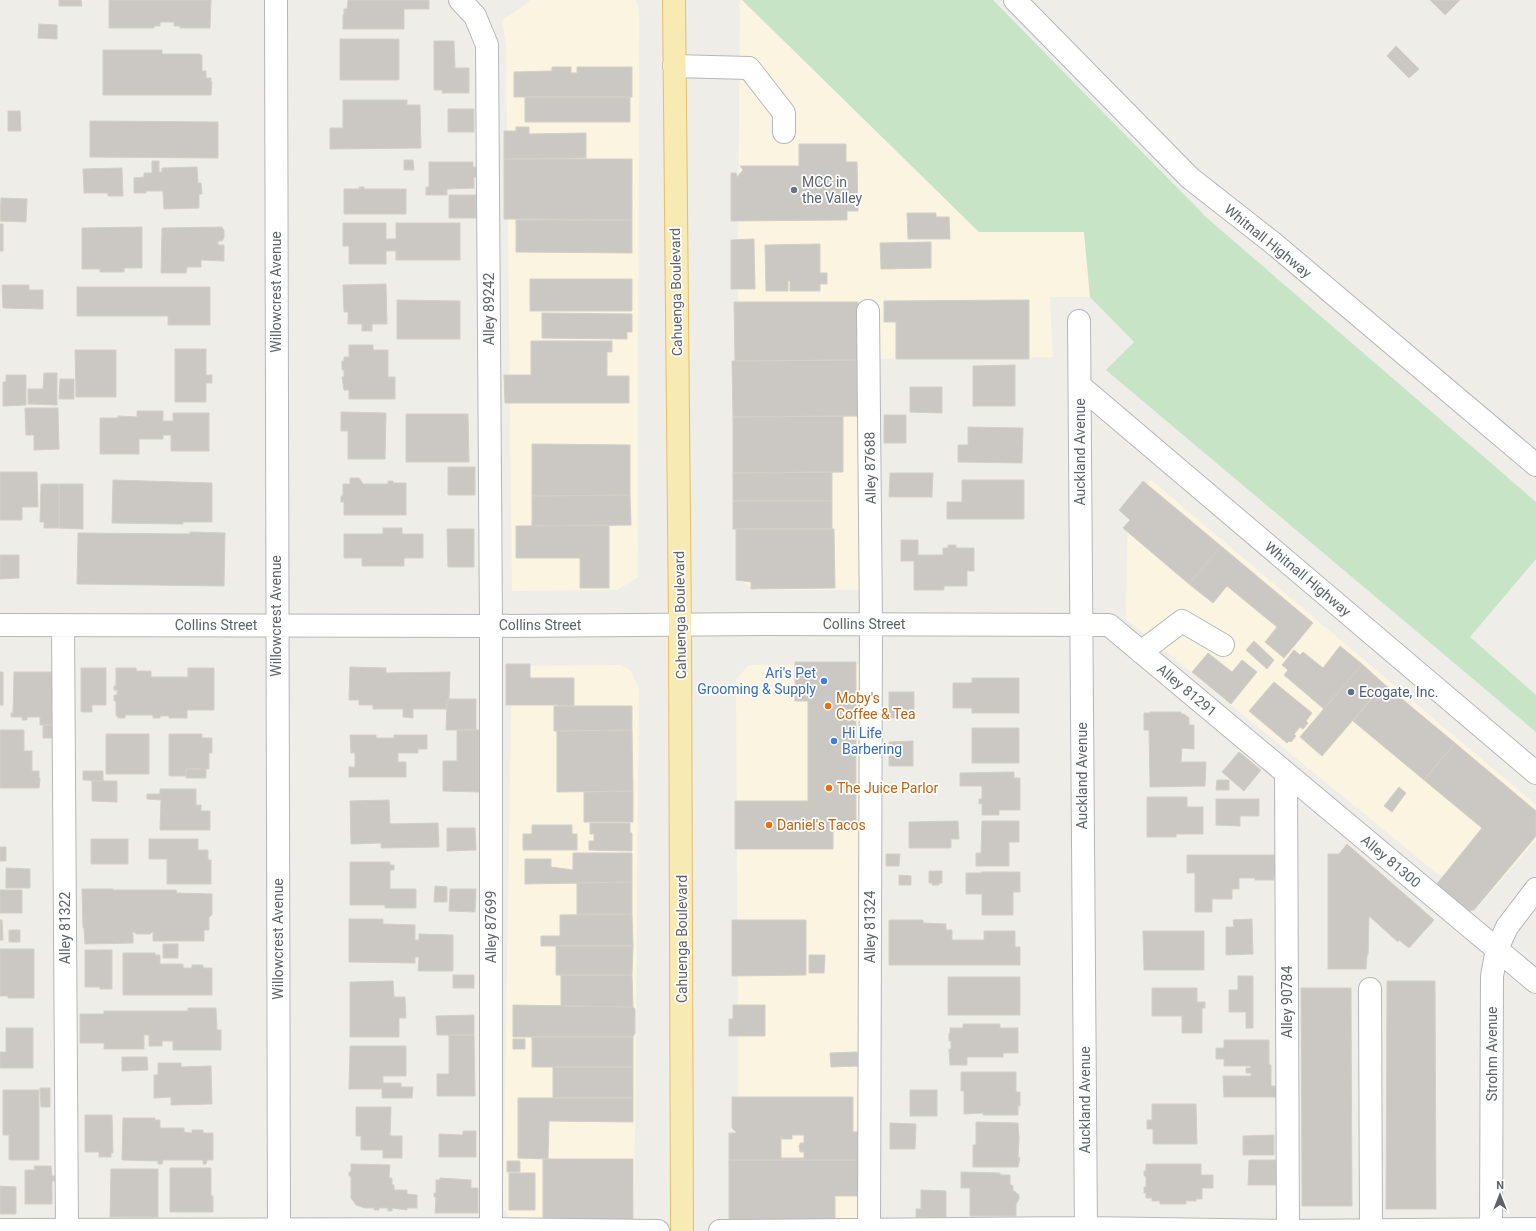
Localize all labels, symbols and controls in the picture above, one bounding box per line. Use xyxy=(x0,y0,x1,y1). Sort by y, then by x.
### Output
place label: MCC in the Valley xyxy=(802,174,863,206)
marker: MCC in the Valley xyxy=(789,185,799,195)
street label: Whitnall Highway xyxy=(1221,201,1315,281)
street label: Cahuenga Boulevard xyxy=(667,228,685,356)
street label: Willowcrest Avenue xyxy=(268,231,284,353)
street label: Alley 89242 xyxy=(481,273,497,345)
street label: Auckland Avenue xyxy=(1072,398,1088,506)
street label: Alley 87688 xyxy=(861,431,879,504)
street label: Whitnall Highway xyxy=(1262,538,1355,620)
street label: Cahuenga Boulevard xyxy=(671,551,689,679)
street label: Willowcrest Avenue xyxy=(268,555,284,677)
street label: Collins Street xyxy=(823,616,906,632)
street label: Collins Street xyxy=(175,617,258,633)
street label: Collins Street xyxy=(499,617,582,633)
street label: Alley 81291 xyxy=(1154,661,1220,719)
place label: Ari's Pet Grooming & Supply xyxy=(697,665,816,697)
marker: Ari's Pet Grooming & Supply xyxy=(819,676,829,686)
place label: Ecogate, Inc. xyxy=(1359,684,1438,700)
marker: Ecogate, Inc. xyxy=(1346,687,1356,697)
place label: Moby's Coffee & Tea xyxy=(836,690,916,722)
marker: Moby's Coffee & Tea xyxy=(823,701,833,711)
street label: Auckland Avenue xyxy=(1074,722,1090,830)
place label: Hi Life Barbering xyxy=(842,725,902,757)
marker: Hi Life Barbering xyxy=(829,736,839,746)
place label: The Juice Parlor xyxy=(837,780,939,796)
marker: The Juice Parlor xyxy=(824,783,834,793)
place label: Daniel's Tacos xyxy=(777,817,866,833)
marker: Daniel's Tacos xyxy=(764,820,774,830)
street label: Alley 81300 xyxy=(1358,832,1424,891)
street label: Cahuenga Boulevard xyxy=(674,875,690,1003)
street label: Willowcrest Avenue xyxy=(270,878,286,1000)
street label: Alley 87699 xyxy=(483,891,499,963)
street label: Alley 81324 xyxy=(862,891,878,963)
street label: Alley 81322 xyxy=(57,892,73,964)
street label: Alley 90784 xyxy=(1279,966,1295,1038)
street label: Strohm Avenue xyxy=(1484,1007,1500,1101)
street label: Auckland Avenue xyxy=(1077,1046,1093,1154)
north arrow xyxy=(1480,1175,1520,1215)
text: N xyxy=(1496,1179,1504,1192)

